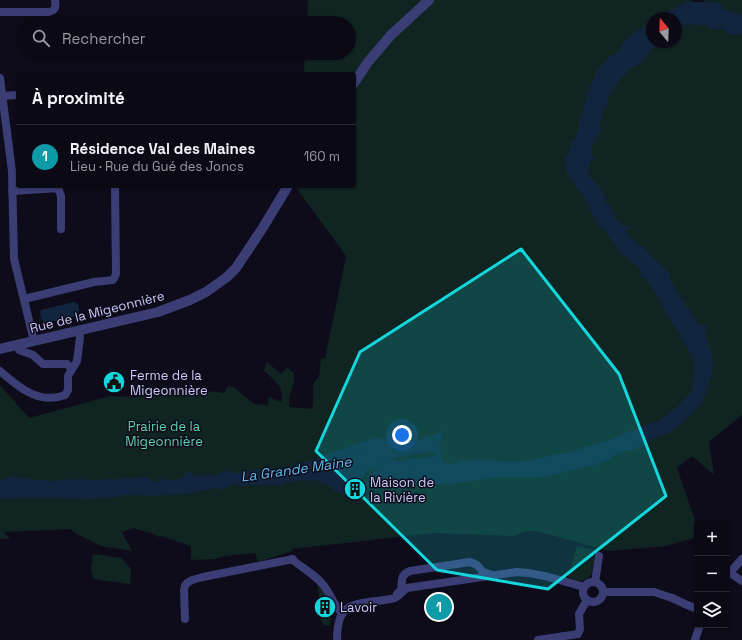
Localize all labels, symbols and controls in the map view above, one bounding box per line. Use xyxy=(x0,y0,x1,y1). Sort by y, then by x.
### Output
north arrow xyxy=(646,12,682,48)
search box xyxy=(16,16,356,60)
icon: search xyxy=(30,27,52,49)
text: Rechercher xyxy=(62,29,145,48)
text: À proximité xyxy=(32,87,125,109)
text: Résidence Val des Maines xyxy=(70,139,255,158)
text: 1 xyxy=(42,148,48,165)
text: 160 m xyxy=(304,148,340,165)
text: Lieu · Rue du Gué des Joncs xyxy=(70,158,244,175)
street label: Rue de la Migeonnière xyxy=(28,287,166,337)
place label: Ferme de la Migeonnière xyxy=(130,367,208,399)
public building icon: Ferme de la Migeonnière xyxy=(101,369,127,395)
park label: Prairie de la Migeonnière xyxy=(125,418,203,450)
your location xyxy=(392,425,412,445)
water label: La Grande Maine xyxy=(240,452,353,486)
place label: Maison de la Rivière xyxy=(370,474,434,506)
building icon: Maison de la Rivière xyxy=(342,476,368,502)
map controls xyxy=(694,520,730,628)
button: + xyxy=(694,520,730,556)
button: − xyxy=(694,556,730,592)
pin: 1 xyxy=(426,592,452,622)
button: layers xyxy=(694,592,730,628)
building icon: Lavoir xyxy=(312,594,338,620)
place label: Lavoir xyxy=(340,599,377,616)

